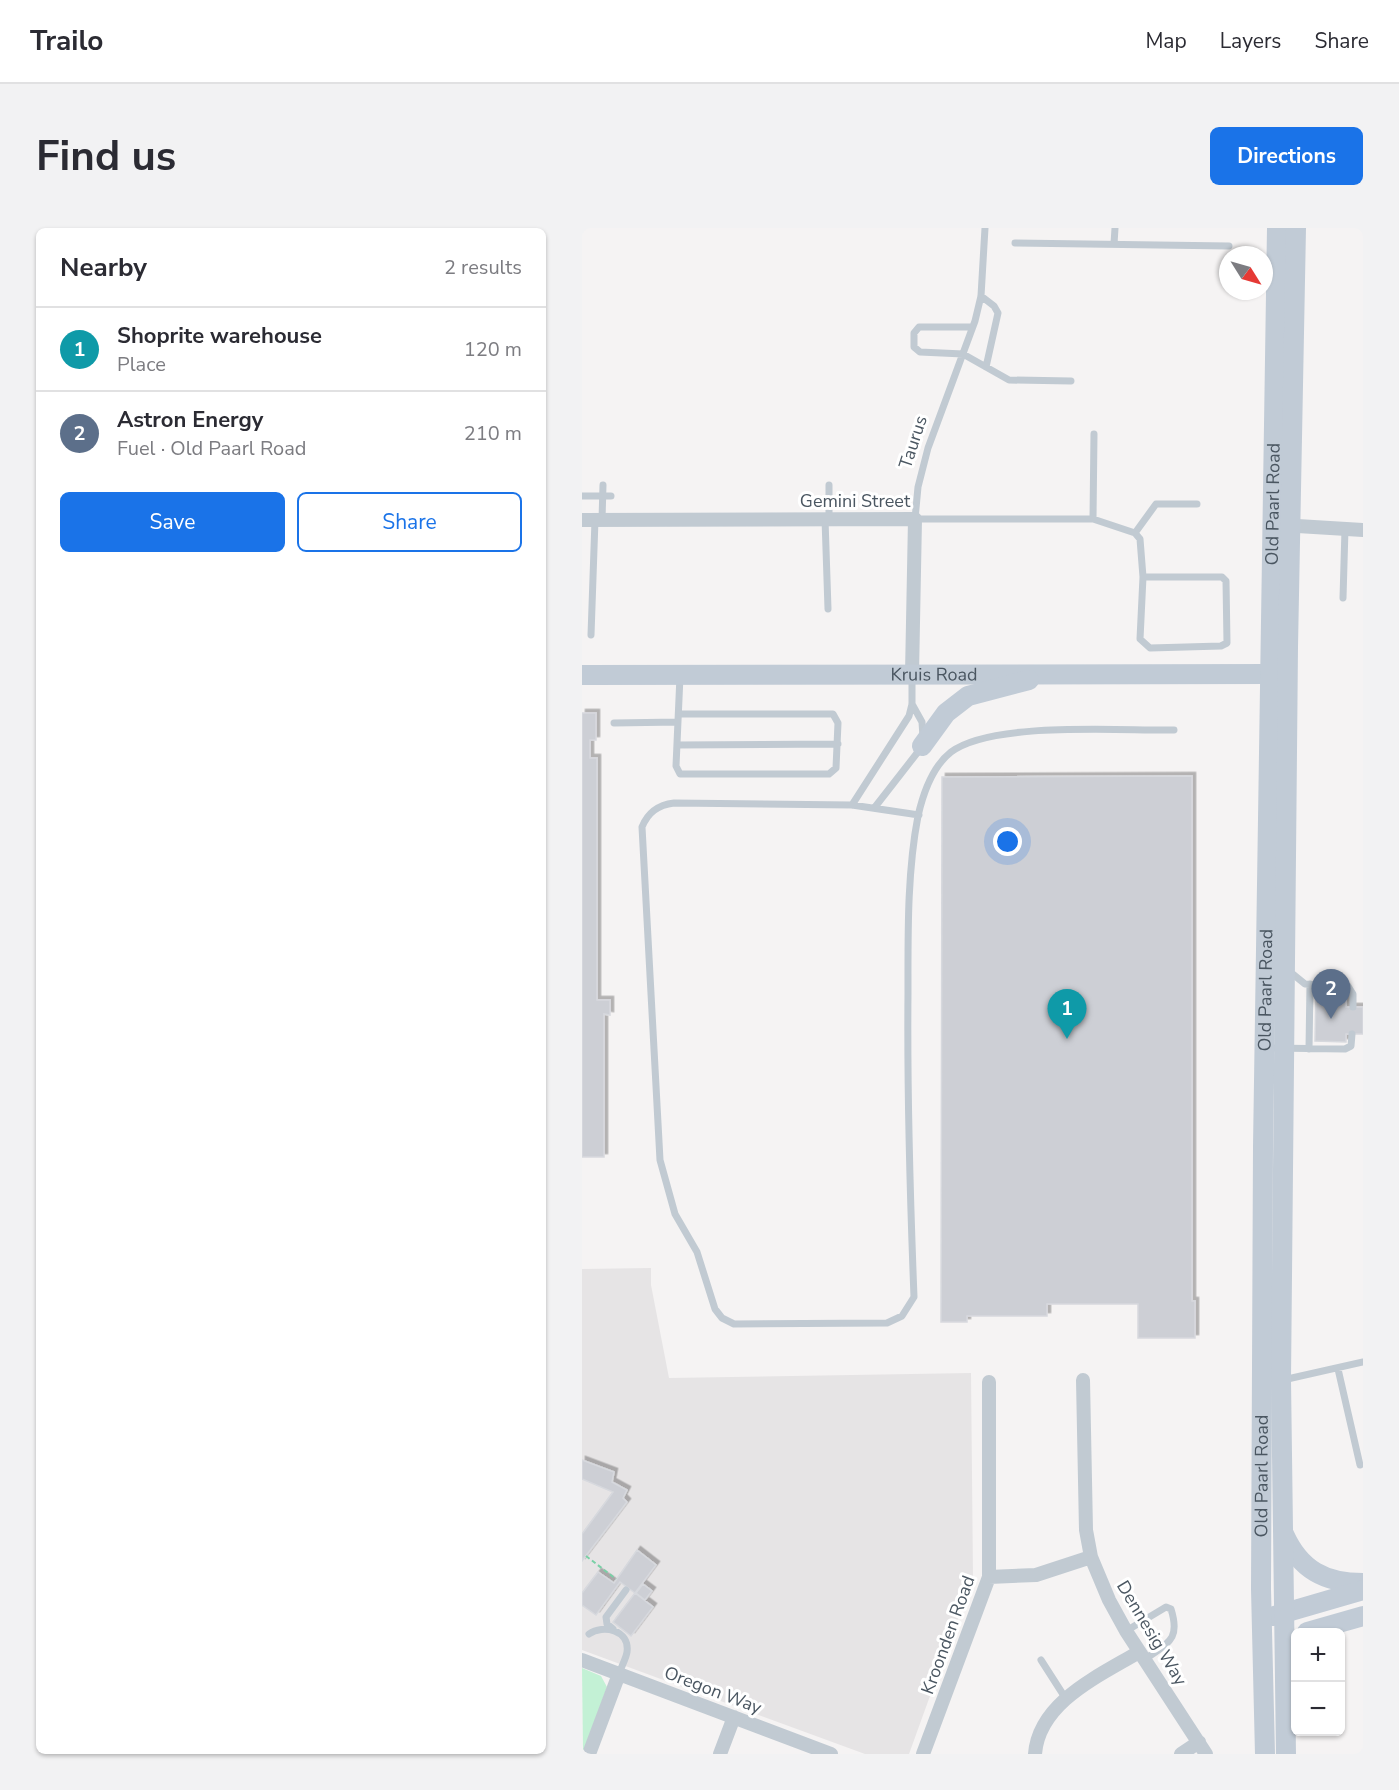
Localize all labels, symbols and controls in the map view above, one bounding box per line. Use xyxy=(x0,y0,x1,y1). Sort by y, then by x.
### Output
text: Trailo xyxy=(30,22,103,60)
text: Map xyxy=(1145,27,1187,55)
text: Layers xyxy=(1220,27,1281,55)
text: Share xyxy=(1314,27,1369,55)
button: Directions xyxy=(1210,127,1363,185)
text: Find us xyxy=(36,128,176,185)
north arrow xyxy=(1219,246,1273,300)
text: Nearby xyxy=(60,250,147,285)
text: 2 results xyxy=(444,254,522,281)
text: Shoprite warehouse xyxy=(117,321,322,351)
text: 1 xyxy=(74,336,86,363)
text: 120 m xyxy=(464,336,522,363)
text: Place xyxy=(117,351,166,378)
text: Astron Energy xyxy=(117,405,263,435)
street label: Taurus xyxy=(893,412,933,472)
text: 2 xyxy=(74,420,86,447)
text: 210 m xyxy=(464,420,522,447)
text: Fuel · Old Paarl Road xyxy=(117,435,306,462)
street label: Old Paarl Road xyxy=(1260,443,1286,566)
street label: Gemini Street xyxy=(800,489,911,513)
button: Save xyxy=(60,492,285,552)
button: Share xyxy=(297,492,522,552)
street label: Kruis Road xyxy=(890,662,978,687)
your location xyxy=(993,827,1022,856)
street label: Old Paarl Road xyxy=(1252,929,1278,1052)
pin: 2 xyxy=(1312,970,1350,1019)
pin: 1 xyxy=(1048,990,1086,1039)
street label: Old Paarl Road xyxy=(1249,1415,1274,1537)
street label: Kroonden Road xyxy=(915,1572,981,1698)
street label: Dennesig Way xyxy=(1111,1576,1193,1691)
map controls xyxy=(1291,1628,1345,1736)
button: + xyxy=(1291,1628,1345,1682)
street label: Oregon Way xyxy=(661,1660,766,1720)
button: − xyxy=(1291,1682,1345,1736)

